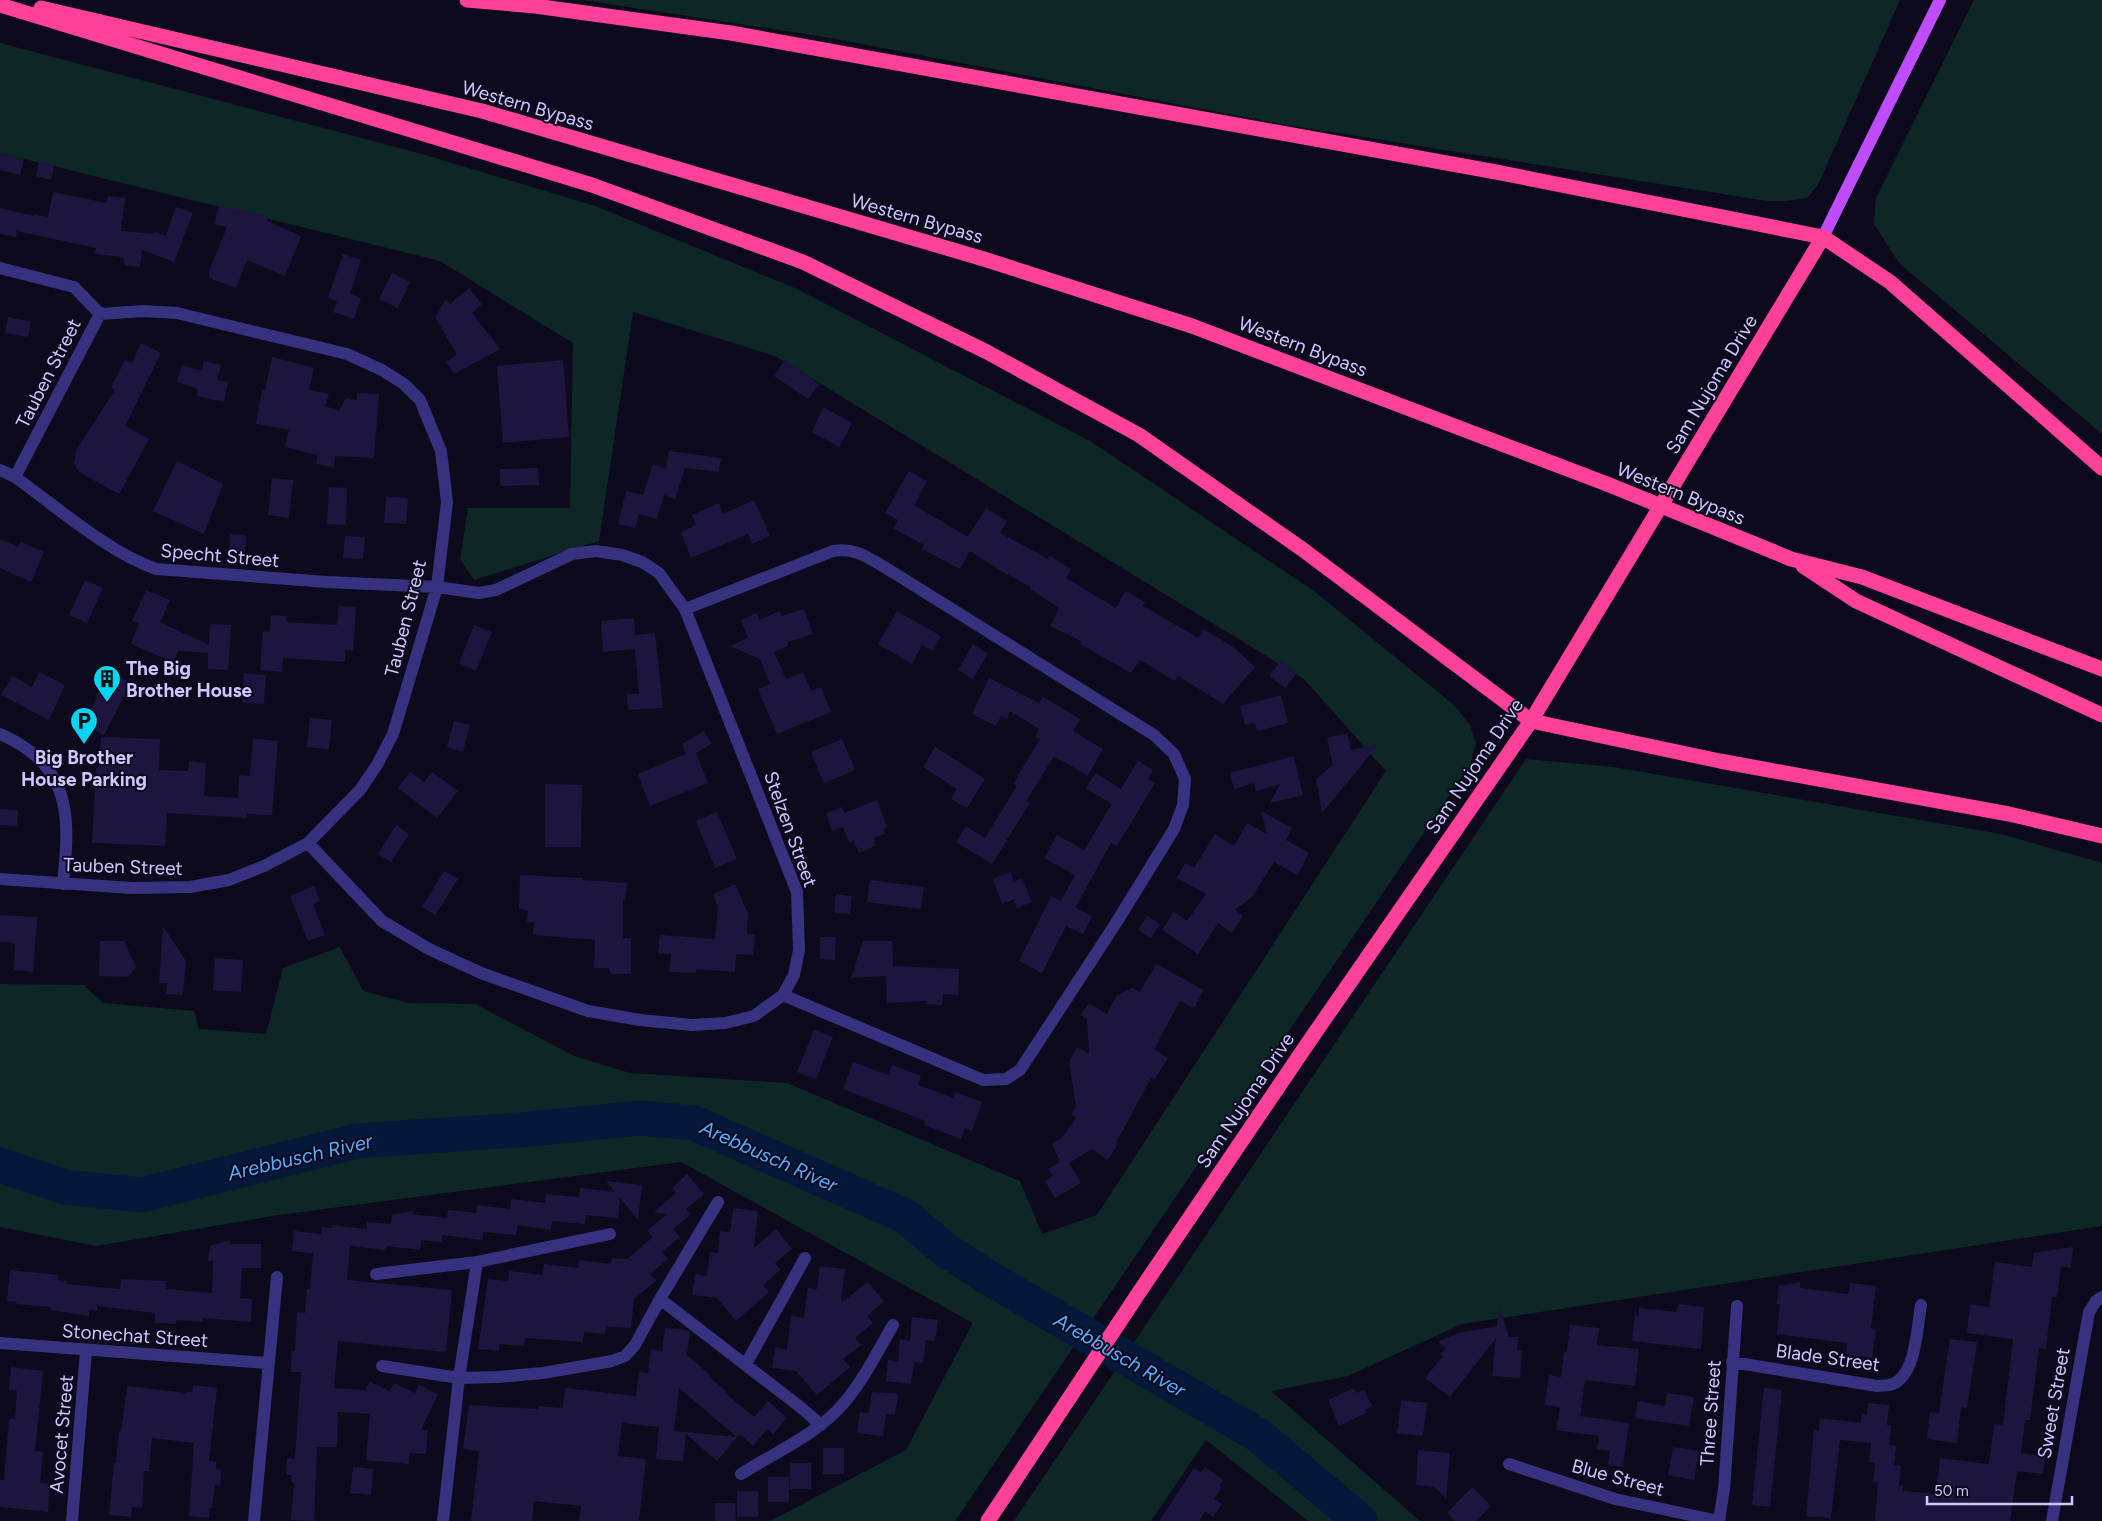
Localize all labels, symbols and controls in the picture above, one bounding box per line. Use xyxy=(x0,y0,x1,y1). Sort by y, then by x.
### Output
street label: Western Bypass xyxy=(459,76,597,135)
street label: Western Bypass xyxy=(848,189,986,248)
street label: Western Bypass xyxy=(1235,311,1371,382)
street label: Sam Nujoma Drive xyxy=(1661,311,1762,458)
street label: Tauben Street xyxy=(11,315,86,432)
street label: Western Bypass xyxy=(1613,457,1748,530)
street label: Specht Street xyxy=(160,539,280,572)
street label: Tauben Street xyxy=(380,557,431,679)
place label: The Big Brother House xyxy=(126,657,253,702)
building icon: The Big Brother House xyxy=(92,664,122,703)
street label: Sam Nujoma Drive xyxy=(1421,694,1528,838)
parking icon: Big Brother House Parking xyxy=(69,706,99,745)
place label: Big Brother House Parking xyxy=(21,746,147,791)
street label: Stelzen Street xyxy=(759,768,822,890)
street label: Tauben Street xyxy=(63,853,183,880)
street label: Sam Nujoma Drive xyxy=(1192,1028,1299,1172)
water label: Arebbusch River xyxy=(696,1115,842,1197)
water label: Arebbusch River xyxy=(224,1128,376,1186)
water label: Arebbusch River xyxy=(1049,1307,1191,1403)
street label: Stonechat Street xyxy=(61,1319,209,1352)
street label: Blade Street xyxy=(1774,1339,1881,1376)
street label: Sweet Street xyxy=(2032,1346,2075,1460)
street label: Three Street xyxy=(1695,1359,1726,1467)
street label: Avocet Street xyxy=(45,1374,78,1494)
street label: Blue Street xyxy=(1569,1454,1667,1501)
scale bar xyxy=(1927,1474,2072,1506)
text: 50 m xyxy=(1934,1482,1969,1500)

